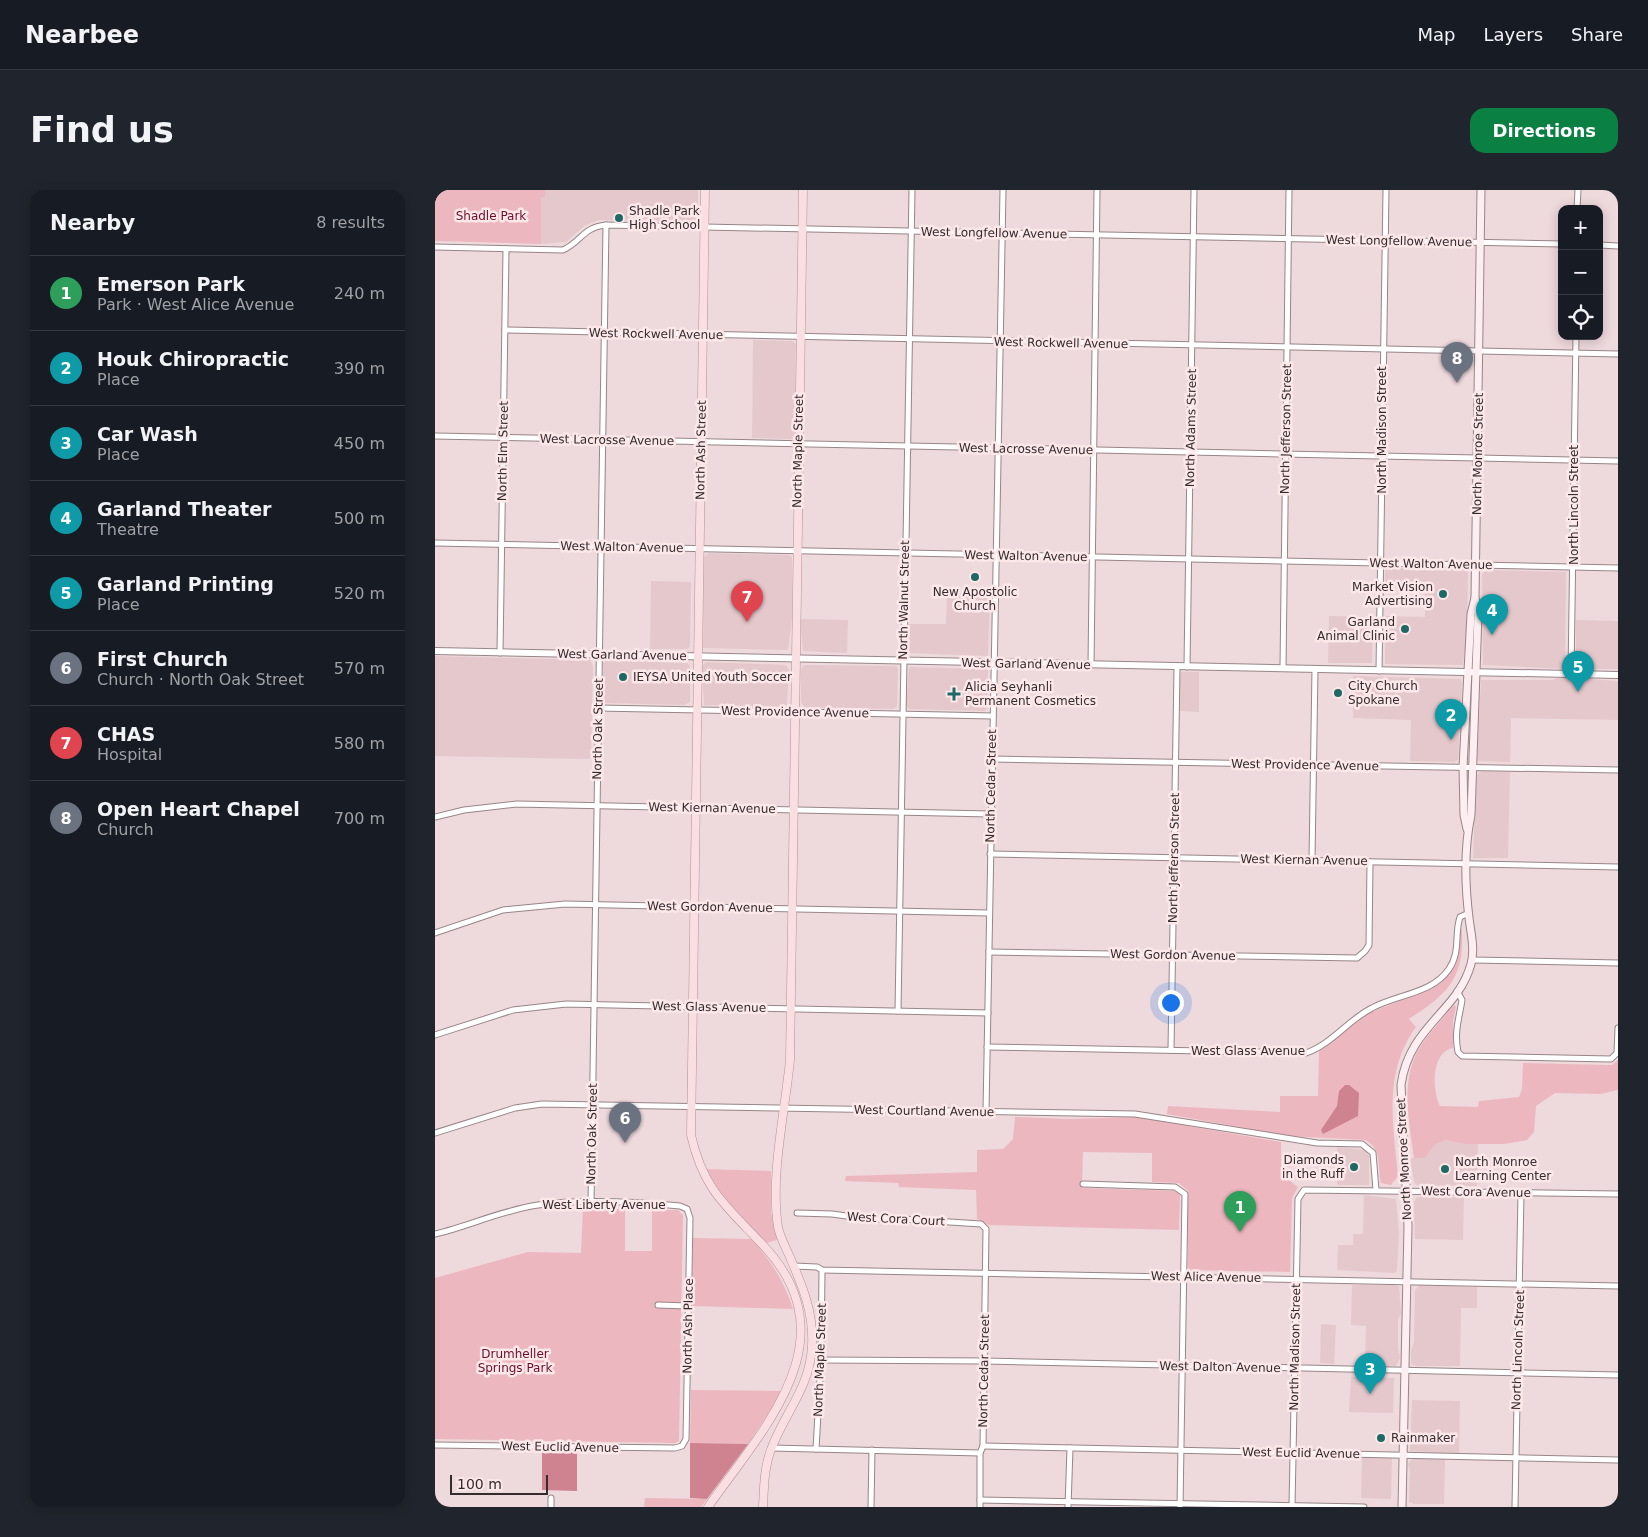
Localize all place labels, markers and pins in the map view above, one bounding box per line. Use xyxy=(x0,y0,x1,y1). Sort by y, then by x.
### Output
place label: Shadle Park High School xyxy=(629,204,700,232)
marker: Shadle Park High School xyxy=(613,212,625,224)
pin: 8 xyxy=(1441,342,1473,383)
marker: New Apostolic Church xyxy=(969,571,981,583)
place label: Market Vision Advertising xyxy=(1352,580,1433,608)
pin: 7 xyxy=(731,581,763,622)
place label: New Apostolic Church xyxy=(933,585,1017,613)
marker: Market Vision Advertising xyxy=(1437,588,1449,600)
pin: 4 xyxy=(1476,594,1508,635)
place label: Garland Animal Clinic xyxy=(1317,615,1395,643)
marker: Garland Animal Clinic xyxy=(1399,623,1411,635)
pin: 5 xyxy=(1562,651,1594,692)
place label: IEYSA United Youth Soccer xyxy=(633,670,792,684)
marker: IEYSA United Youth Soccer xyxy=(617,671,629,683)
place label: City Church Spokane xyxy=(1348,679,1418,707)
place label: Alicia Seyhanli Permanent Cosmetics xyxy=(965,680,1096,708)
marker: Alicia Seyhanli Permanent Cosmetics xyxy=(947,687,961,701)
marker: City Church Spokane xyxy=(1332,687,1344,699)
pin: 2 xyxy=(1435,699,1467,740)
pin: 6 xyxy=(609,1102,641,1143)
place label: Diamonds in the Ruff xyxy=(1282,1153,1345,1181)
place label: North Monroe Learning Center xyxy=(1455,1155,1551,1183)
marker: Diamonds in the Ruff xyxy=(1348,1161,1360,1173)
marker: North Monroe Learning Center xyxy=(1439,1163,1451,1175)
pin: 1 xyxy=(1224,1191,1256,1232)
pin: 3 xyxy=(1354,1353,1386,1394)
place label: Rainmaker xyxy=(1391,1431,1455,1445)
marker: Rainmaker xyxy=(1375,1432,1387,1444)

